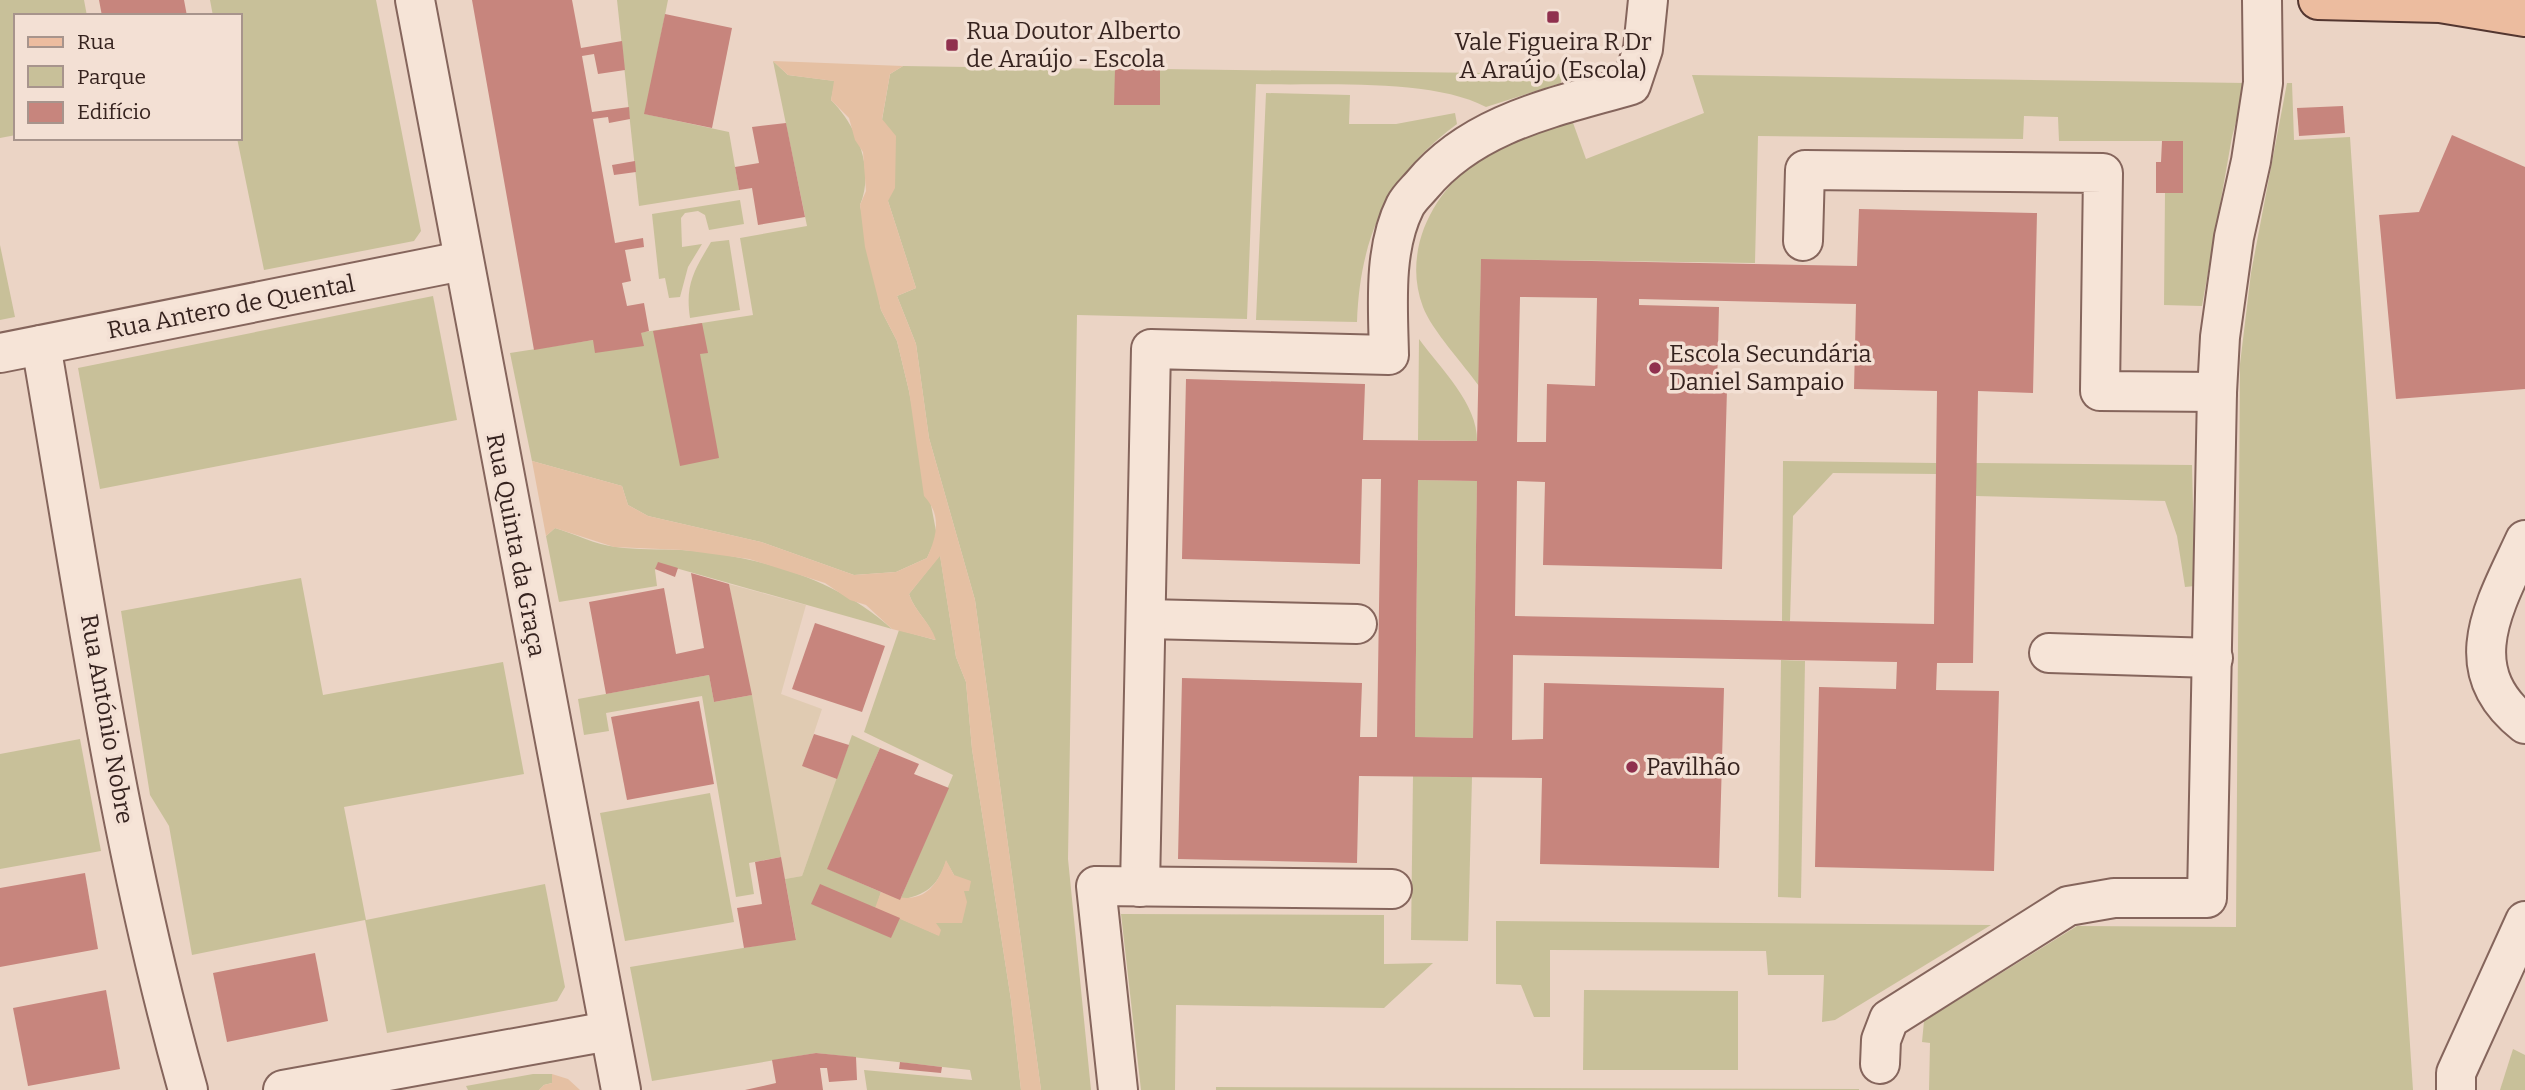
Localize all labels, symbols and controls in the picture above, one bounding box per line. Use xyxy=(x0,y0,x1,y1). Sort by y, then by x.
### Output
marker: Vale Figueira R Dr A Araújo (Escola) xyxy=(1545,9,1561,25)
legend xyxy=(14,14,242,140)
place label: Rua Doutor Alberto de Araújo - Escola xyxy=(966,17,1181,73)
place label: Vale Figueira R Dr A Araújo (Escola) xyxy=(1454,28,1652,84)
text: Rua xyxy=(77,29,115,55)
marker: Rua Doutor Alberto de Araújo - Escola xyxy=(944,37,960,53)
text: Parque xyxy=(77,64,146,90)
text: Edifício xyxy=(77,99,151,125)
street label: Rua Antero de Quental xyxy=(105,269,357,345)
place label: Escola Secundária Daniel Sampaio xyxy=(1669,340,1872,396)
marker: Escola Secundária Daniel Sampaio xyxy=(1647,360,1663,376)
street label: Rua Quinta da Graça xyxy=(481,431,551,659)
street label: Rua António Nobre xyxy=(75,612,139,826)
place label: Pavilhão xyxy=(1646,753,1741,781)
marker: Pavilhão xyxy=(1624,759,1640,775)

